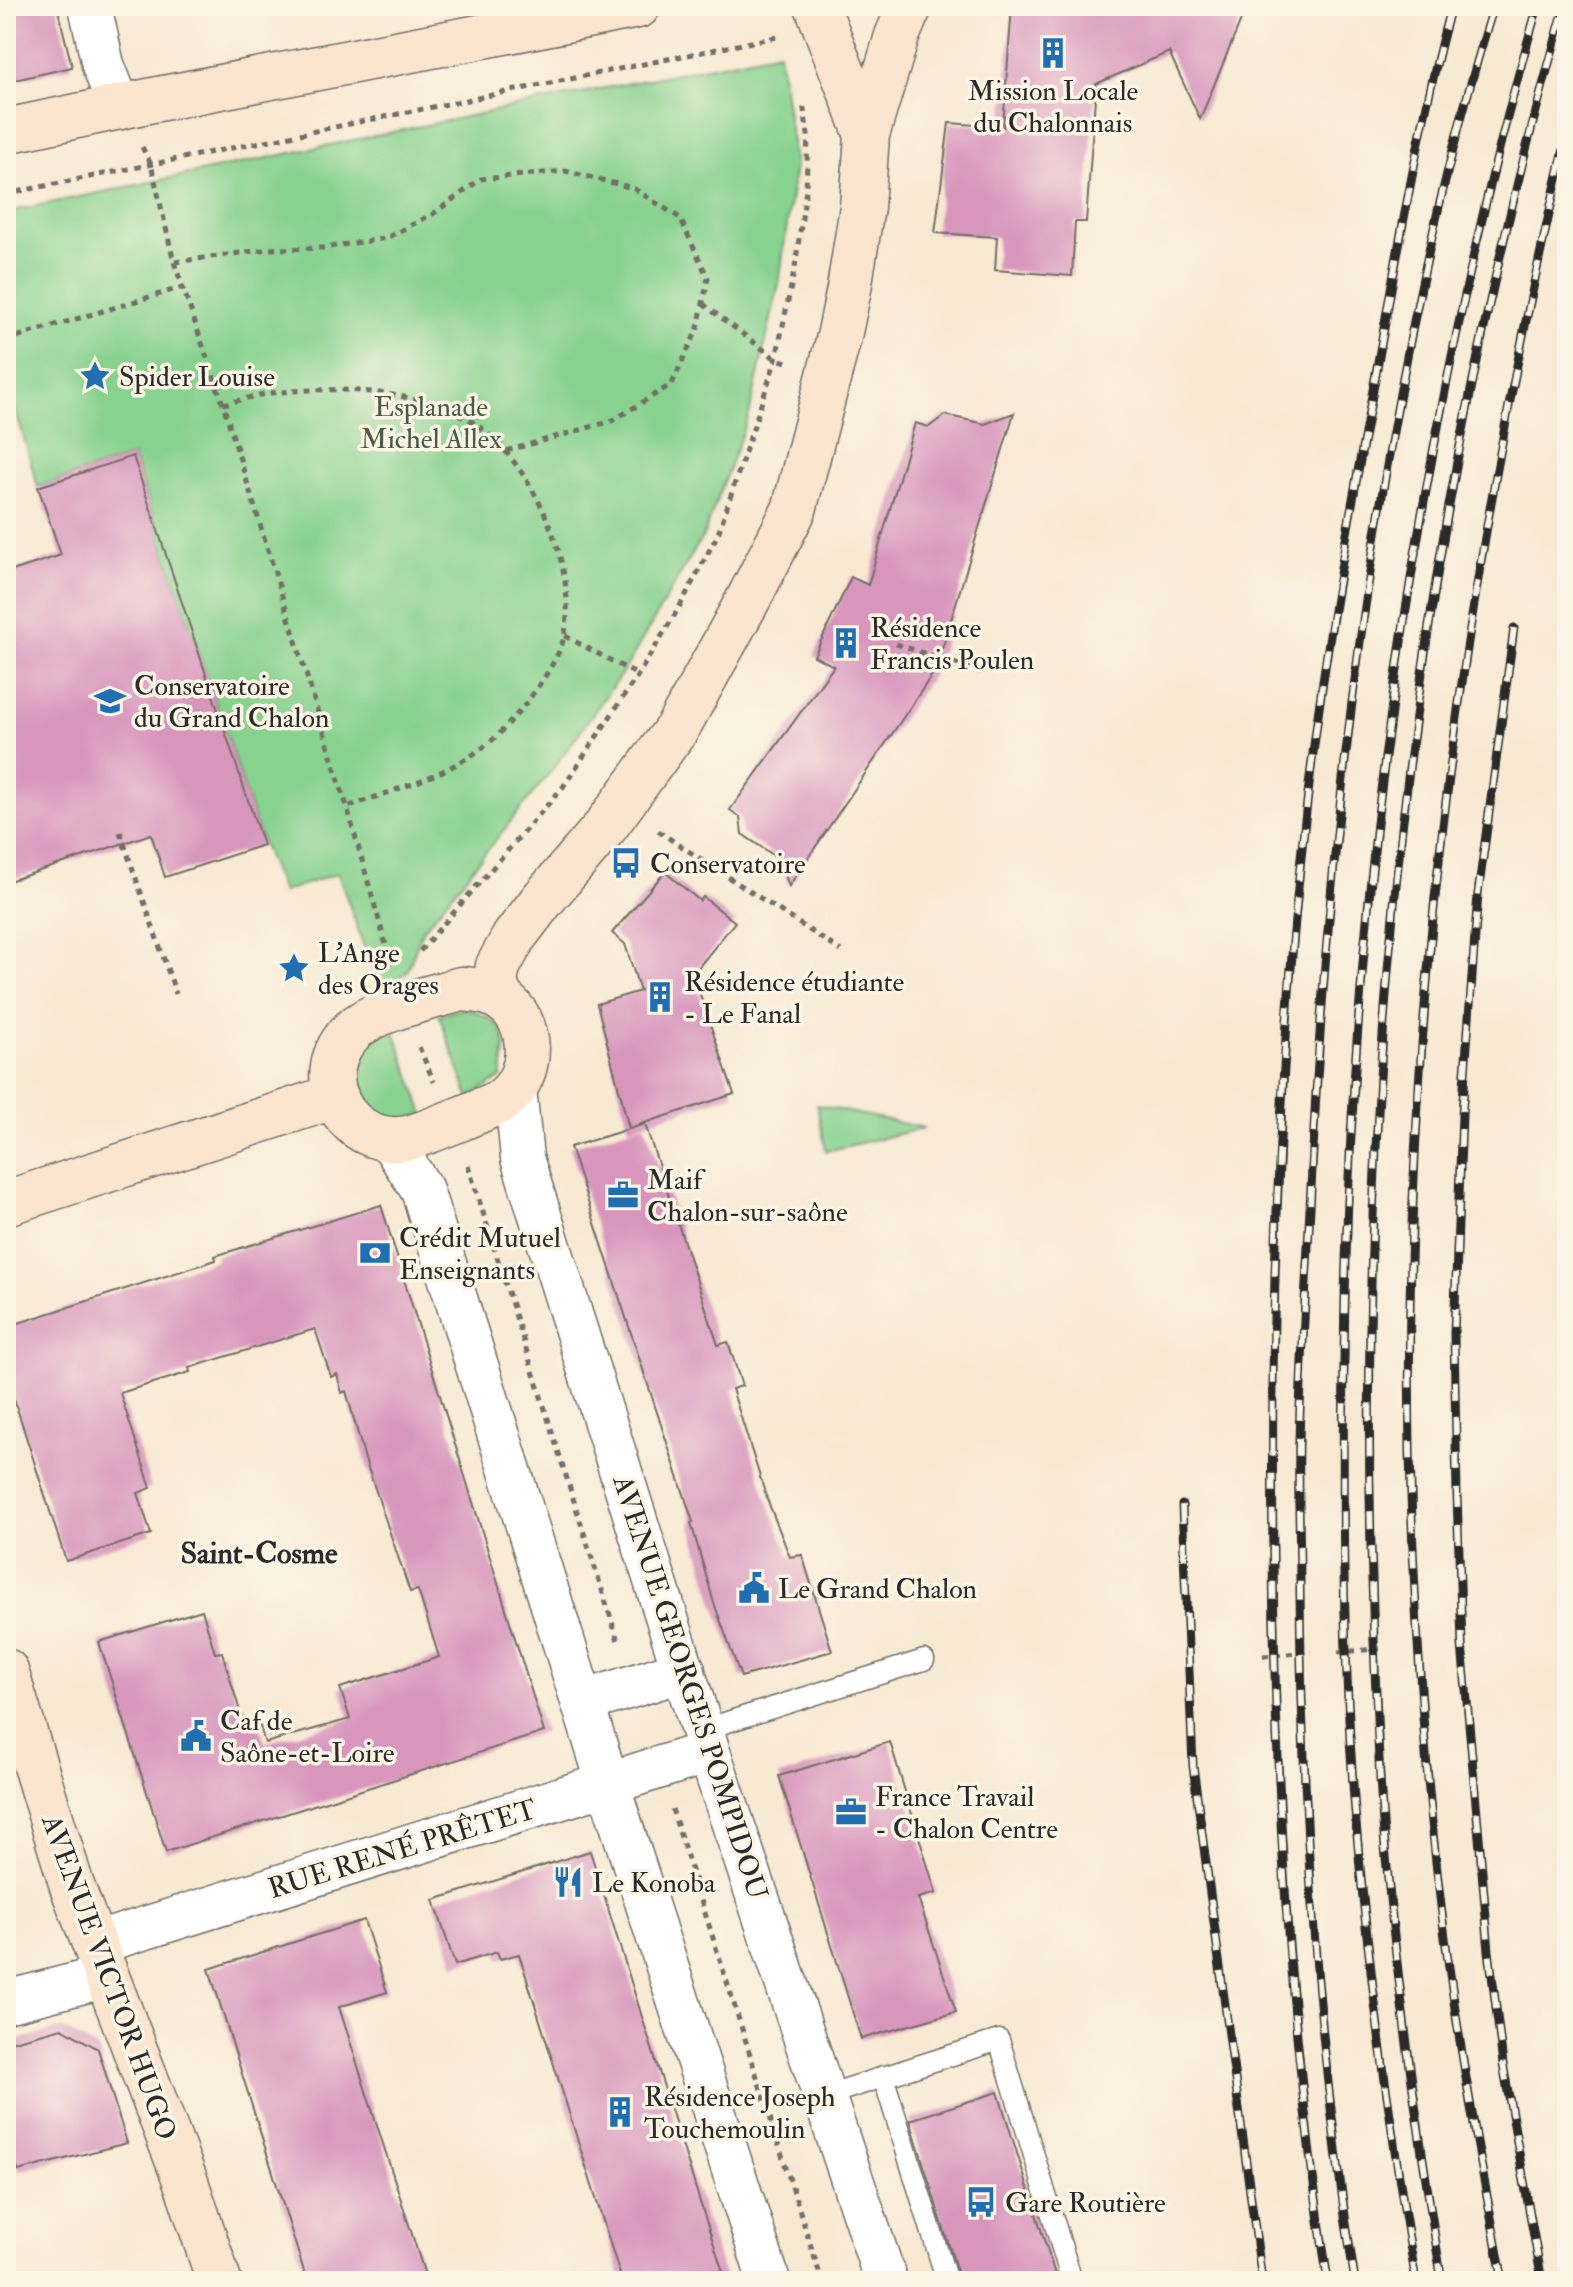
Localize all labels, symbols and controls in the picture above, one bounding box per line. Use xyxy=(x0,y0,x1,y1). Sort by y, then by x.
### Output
building icon: Mission Locale du Chalonnais xyxy=(1036,36,1070,70)
place label: Mission Locale du Chalonnais xyxy=(968,74,1138,141)
place icon: Spider Louise xyxy=(78,359,112,393)
place label: Spider Louise xyxy=(119,360,275,395)
park label: Esplanade Michel Allex xyxy=(360,390,502,457)
place label: Résidence Francis Poulen xyxy=(870,611,1034,678)
building icon: Résidence Francis Poulen xyxy=(829,626,863,660)
place label: Conservatoire du Grand Chalon xyxy=(134,669,329,736)
school or university icon: Conservatoire du Grand Chalon xyxy=(93,684,127,718)
bus stop icon: Conservatoire xyxy=(609,846,643,880)
place label: Conservatoire xyxy=(650,847,806,882)
place label: L'Ange des Orages xyxy=(318,936,439,1003)
place icon: L'Ange des Orages xyxy=(277,951,311,985)
place label: Résidence étudiante - Le Fanal xyxy=(684,965,905,1032)
building icon: Résidence étudiante - Le Fanal xyxy=(643,980,677,1014)
place label: Maif Chalon-sur-saône xyxy=(647,1163,848,1230)
office icon: Maif Chalon-sur-saône xyxy=(606,1178,640,1212)
place label: Crédit Mutuel Enseignants xyxy=(399,1221,561,1288)
bank icon: Crédit Mutuel Enseignants xyxy=(358,1236,392,1270)
street label: AVENUE GEORGES POMPIDOU xyxy=(604,1470,775,1904)
district label: Saint-Cosme xyxy=(180,1535,338,1572)
public building icon: Le Grand Chalon xyxy=(737,1571,771,1605)
place label: Le Grand Chalon xyxy=(778,1572,977,1607)
place label: Caf de Saône-et-Loire xyxy=(220,1704,395,1771)
public building icon: Caf de Saône-et-Loire xyxy=(179,1719,213,1753)
place label: France Travail - Chalon Centre xyxy=(875,1780,1058,1847)
street label: RUE RENÉ PRÊTET xyxy=(264,1792,541,1907)
office icon: France Travail - Chalon Centre xyxy=(834,1795,868,1829)
street label: AVENUE VICTOR HUGO xyxy=(33,1809,184,2145)
restaurant icon: Le Konoba xyxy=(551,1865,585,1899)
place label: Le Konoba xyxy=(592,1866,716,1901)
place label: Résidence Joseph Touchemoulin xyxy=(644,2080,836,2147)
building icon: Résidence Joseph Touchemoulin xyxy=(603,2095,637,2129)
bus stop icon: Gare Routière xyxy=(964,2185,998,2219)
place label: Gare Routière xyxy=(1005,2186,1166,2221)

